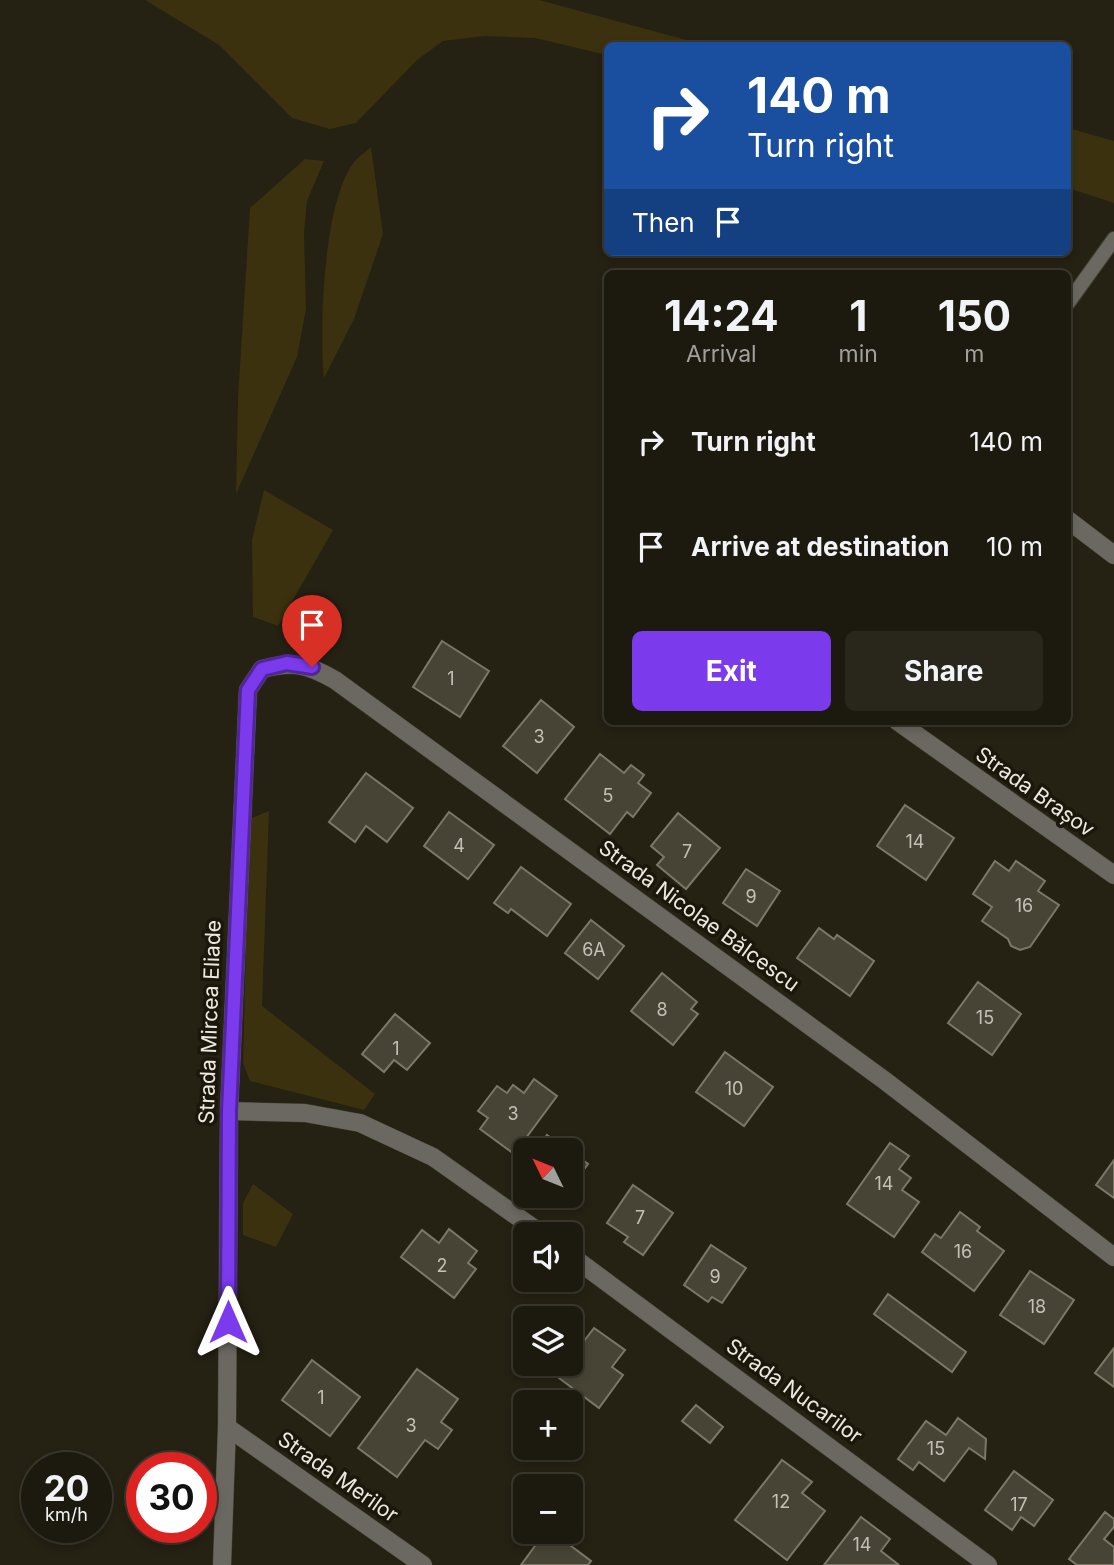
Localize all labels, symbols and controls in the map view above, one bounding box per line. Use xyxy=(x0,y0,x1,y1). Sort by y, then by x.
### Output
text: 140 m xyxy=(747,66,891,125)
icon: right xyxy=(632,70,723,161)
text: Turn right xyxy=(747,126,894,165)
icon: arrive xyxy=(709,203,747,241)
text: Then xyxy=(632,207,695,238)
text: 14:24 xyxy=(664,290,779,341)
text: 1 xyxy=(849,290,867,341)
text: 150 xyxy=(938,290,1011,341)
text: Arrival xyxy=(686,340,757,368)
text: min xyxy=(839,340,878,368)
text: m xyxy=(964,340,985,368)
icon: right xyxy=(632,423,670,461)
text: Turn right xyxy=(691,426,816,457)
text: 140 m xyxy=(969,426,1043,457)
icon: arrive xyxy=(632,528,670,566)
text: Arrive at destination xyxy=(691,531,950,562)
text: 10 m xyxy=(986,531,1043,562)
pin xyxy=(282,595,342,667)
icon: arrive xyxy=(293,606,331,644)
button: Exit xyxy=(632,631,831,711)
button: Share xyxy=(845,631,1043,711)
house number: 1 xyxy=(447,668,455,689)
house number: 3 xyxy=(533,726,545,747)
street label: Strada Brașov xyxy=(971,741,1100,842)
house number: 5 xyxy=(603,785,613,806)
house number: 14 xyxy=(906,831,924,852)
house number: 4 xyxy=(453,835,465,856)
street label: Strada Nicolae Bălcescu xyxy=(594,835,804,997)
house number: 7 xyxy=(682,841,692,862)
house number: 9 xyxy=(745,886,757,907)
house number: 16 xyxy=(1015,895,1033,916)
street label: Strada Mircea Eliade xyxy=(193,920,226,1124)
house number: 6A xyxy=(582,939,606,960)
house number: 8 xyxy=(656,999,668,1020)
house number: 15 xyxy=(976,1007,994,1028)
house number: 1 xyxy=(392,1038,400,1059)
house number: 10 xyxy=(725,1078,743,1099)
house number: 3 xyxy=(507,1103,519,1124)
north arrow xyxy=(513,1138,583,1208)
map controls xyxy=(513,1138,583,1544)
house number: 14 xyxy=(875,1173,893,1194)
house number: 7 xyxy=(635,1207,645,1228)
button: sound xyxy=(513,1222,583,1292)
house number: 16 xyxy=(954,1241,972,1262)
house number: 2 xyxy=(437,1255,447,1276)
house number: 9 xyxy=(709,1266,721,1287)
position arrow xyxy=(191,1285,265,1359)
house number: 18 xyxy=(1028,1296,1046,1317)
button: layers xyxy=(513,1306,583,1376)
street label: Strada Nucarilor xyxy=(722,1333,867,1448)
house number: 1 xyxy=(317,1387,325,1408)
button: + xyxy=(513,1390,583,1460)
house number: 3 xyxy=(405,1415,417,1436)
street label: Strada Merilor xyxy=(273,1426,403,1527)
house number: 15 xyxy=(927,1438,945,1459)
speed limit sign: 30 xyxy=(126,1452,217,1543)
text: 20 xyxy=(44,1467,89,1509)
button: − xyxy=(513,1474,583,1544)
house number: 12 xyxy=(772,1491,790,1512)
house number: 17 xyxy=(1010,1494,1028,1515)
text: km/h xyxy=(45,1504,88,1525)
house number: 14 xyxy=(853,1534,871,1555)

